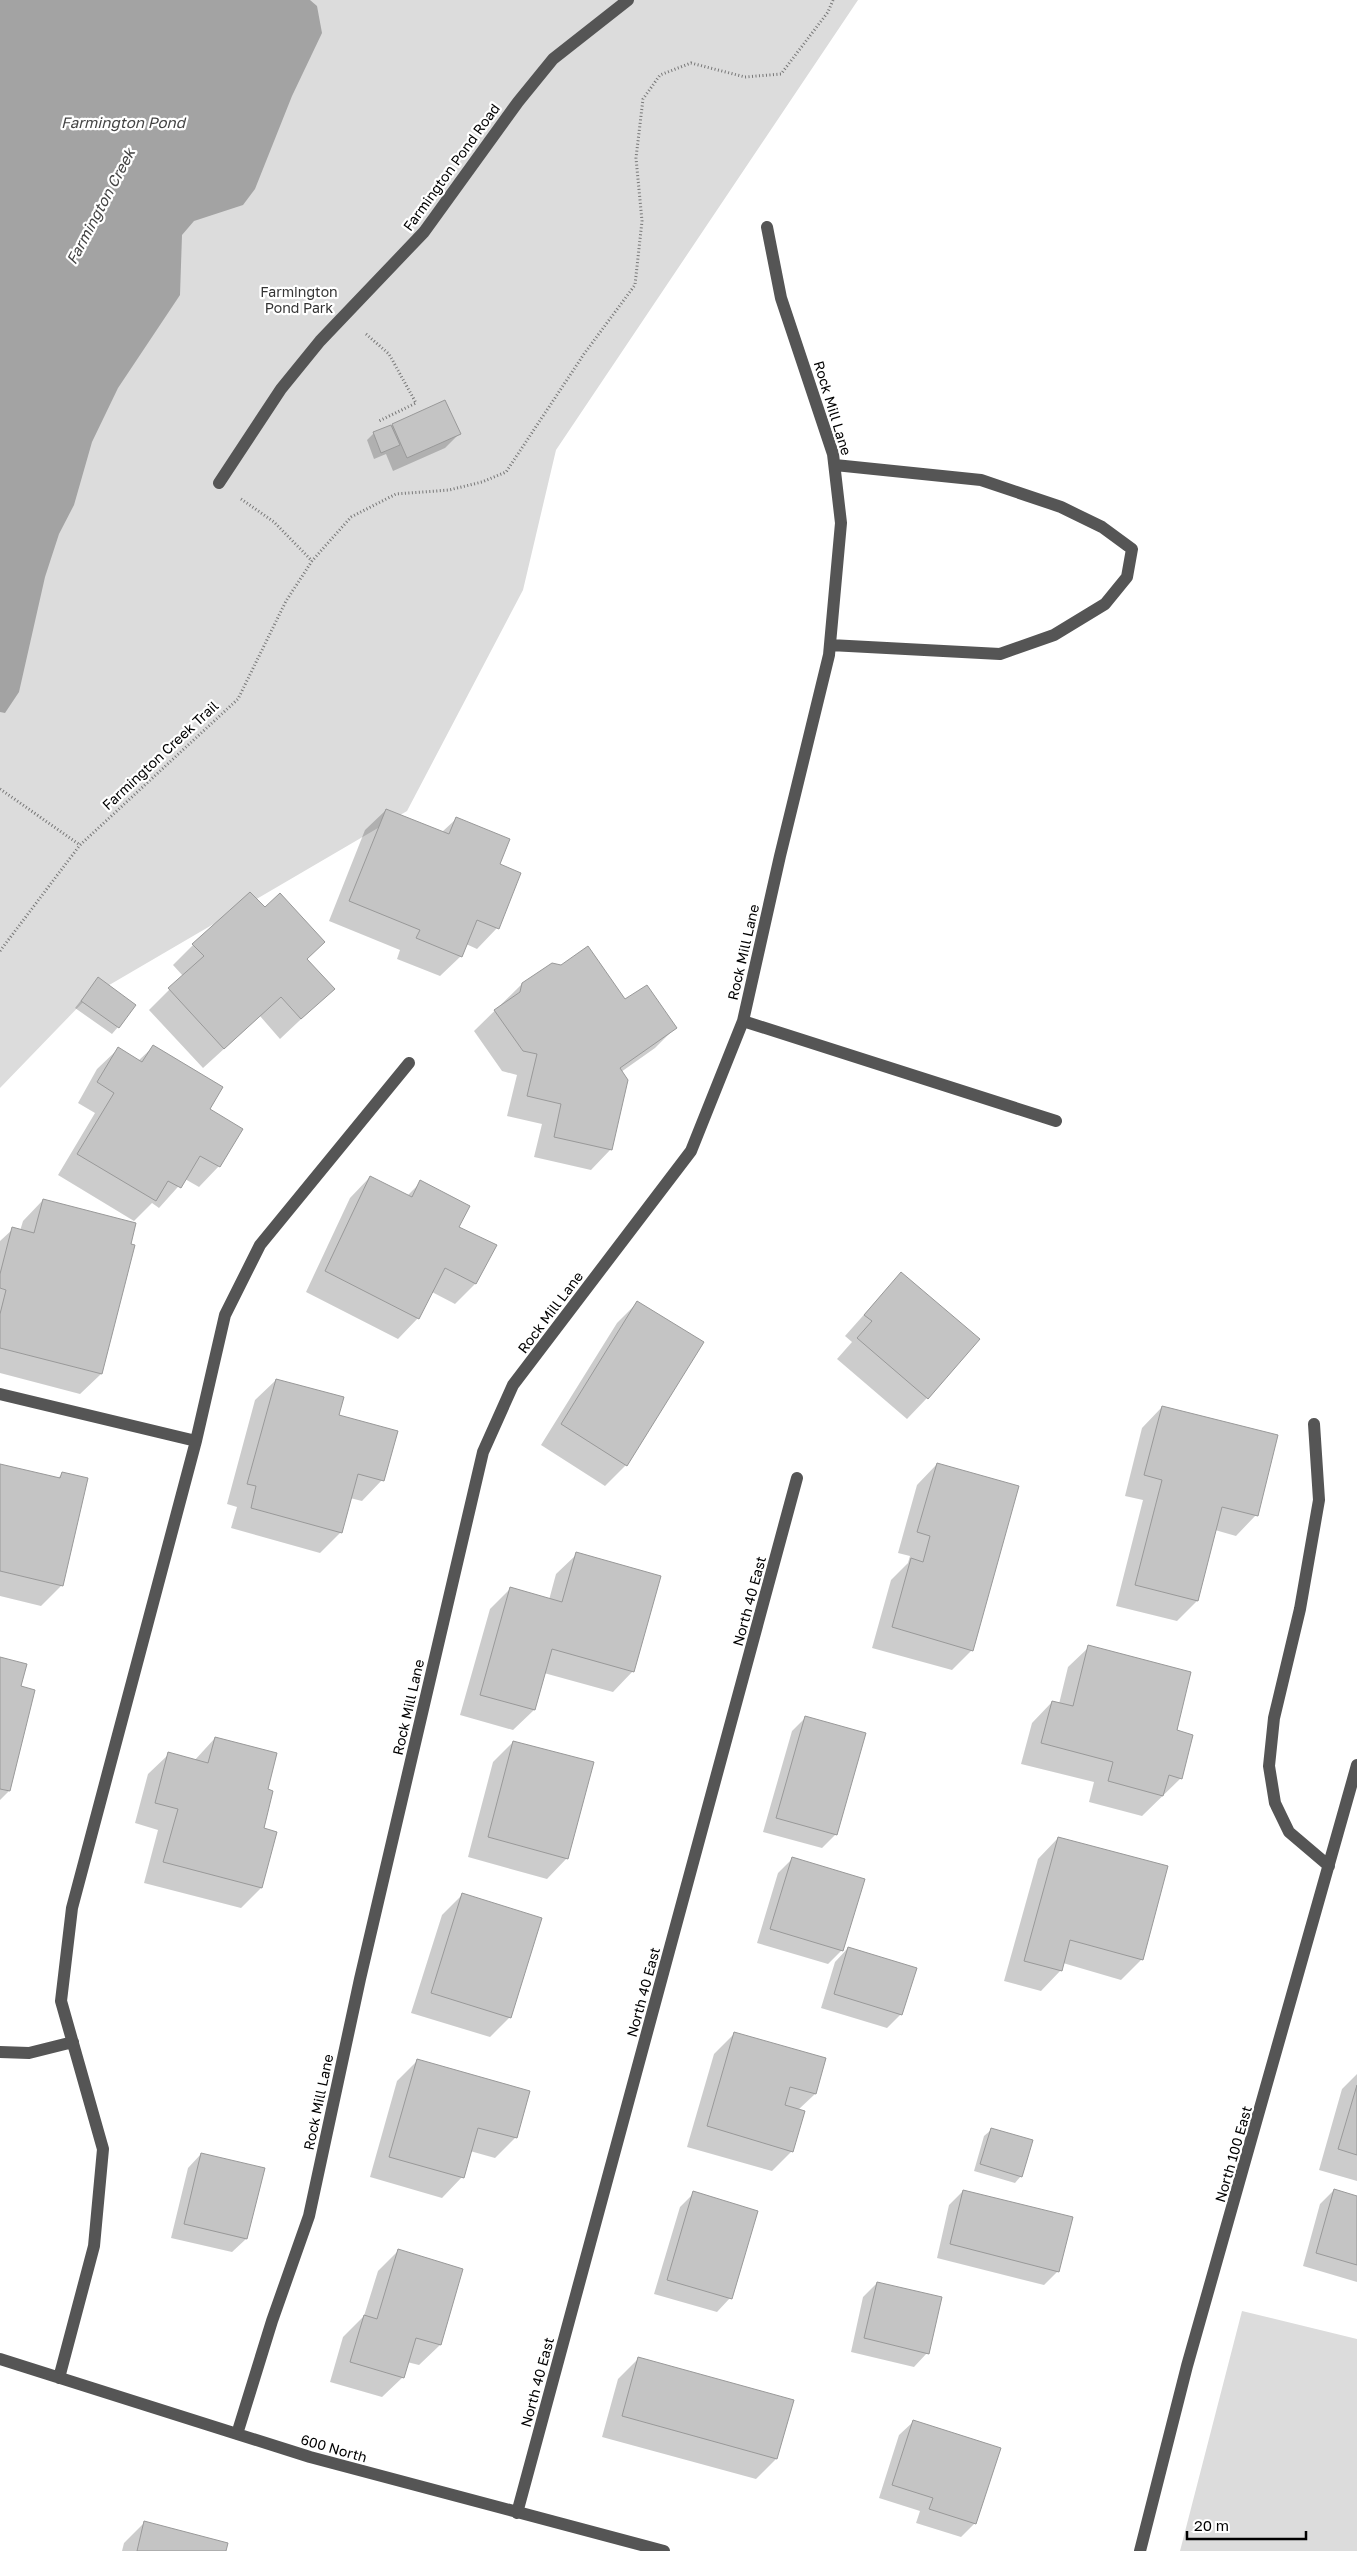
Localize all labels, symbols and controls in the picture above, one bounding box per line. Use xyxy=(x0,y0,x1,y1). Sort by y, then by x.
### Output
street label: Farmington Pond Road xyxy=(399,100,503,234)
water label: Farmington Pond xyxy=(61,113,187,132)
water label: Farmington Creek xyxy=(62,144,140,267)
park label: Farmington Pond Park xyxy=(260,283,338,316)
street label: Rock Mill Lane xyxy=(811,359,855,457)
street label: Farmington Creek Trail xyxy=(99,697,221,813)
street label: Rock Mill Lane xyxy=(724,902,762,1002)
street label: Rock Mill Lane xyxy=(514,1268,586,1356)
street label: North 40 East xyxy=(729,1554,769,1648)
street label: Rock Mill Lane xyxy=(389,1657,427,1757)
street label: North 40 East xyxy=(623,1945,663,2039)
street label: Rock Mill Lane xyxy=(300,2052,336,2152)
street label: North 100 East xyxy=(1211,2104,1255,2204)
street label: North 40 East xyxy=(517,2335,557,2429)
street label: 600 North xyxy=(299,2430,369,2466)
scale bar xyxy=(1187,2508,1306,2540)
text: 20 m xyxy=(1194,2516,1229,2534)

